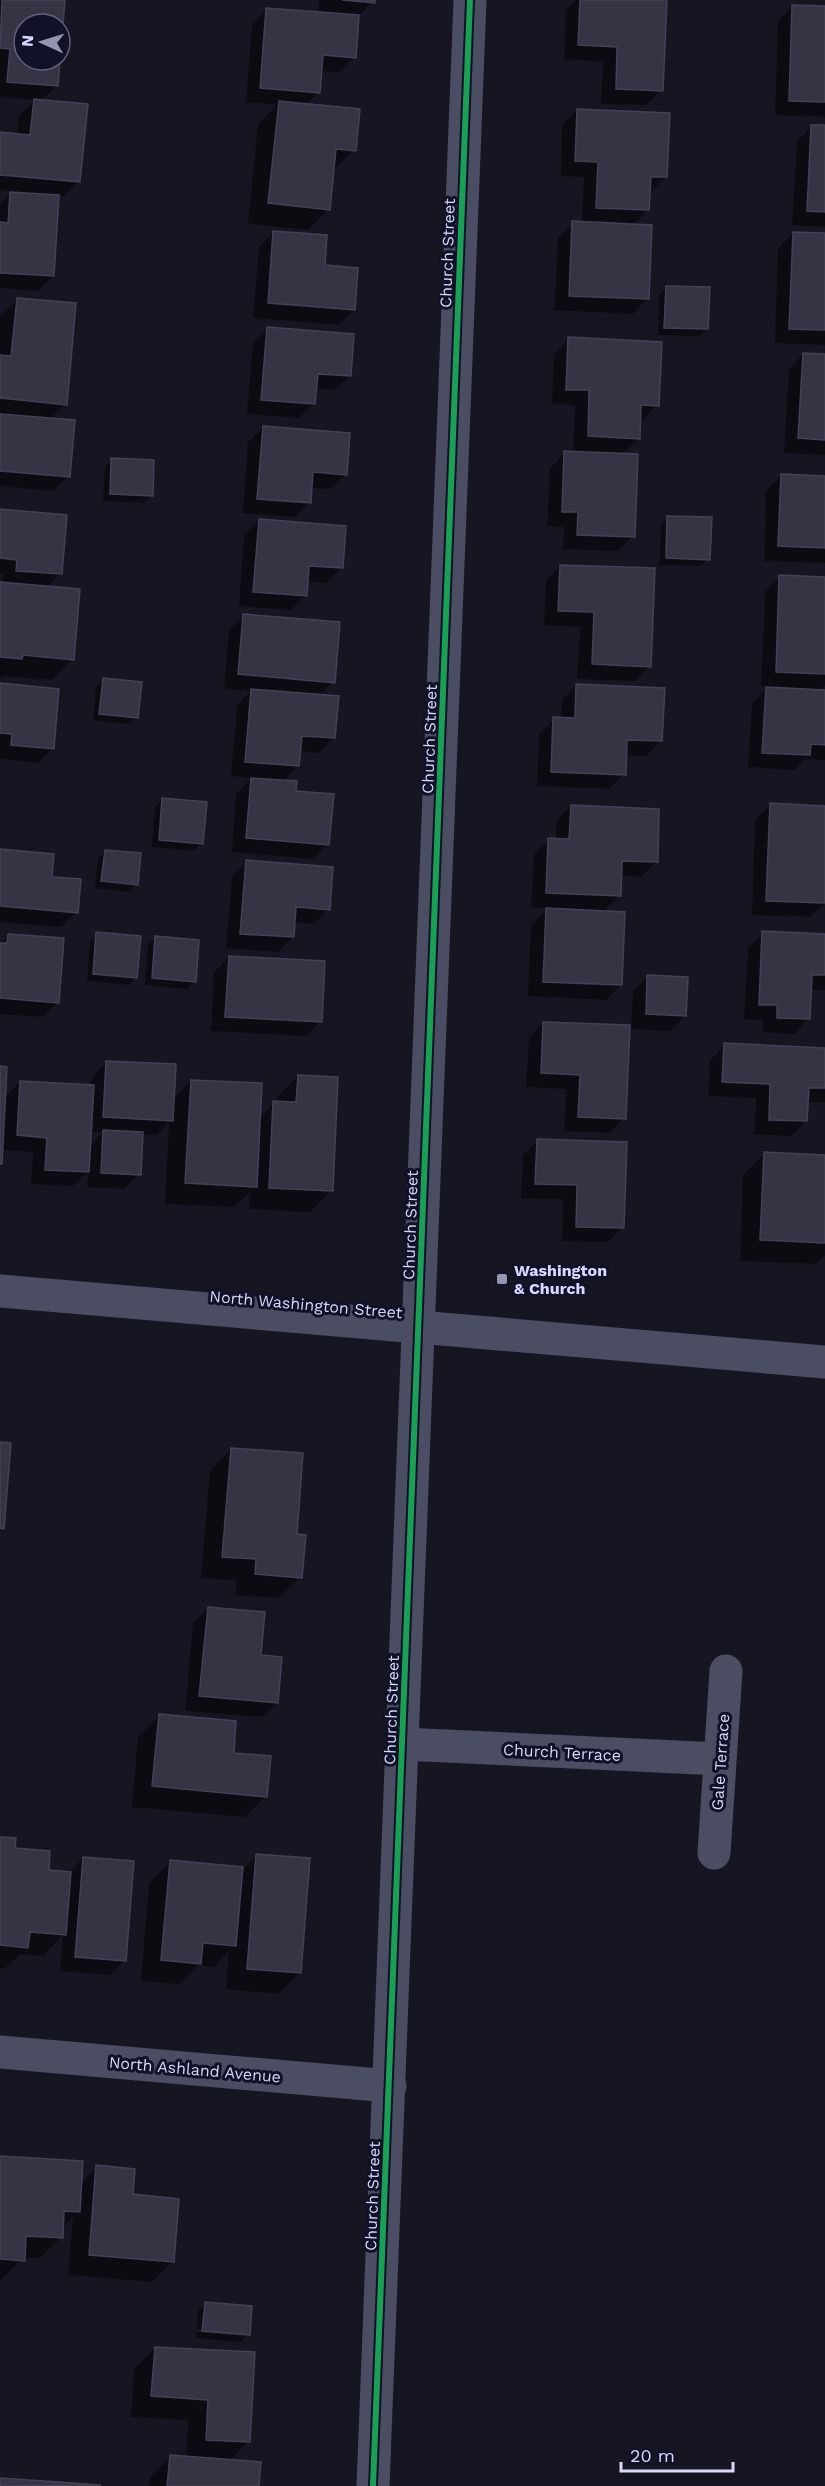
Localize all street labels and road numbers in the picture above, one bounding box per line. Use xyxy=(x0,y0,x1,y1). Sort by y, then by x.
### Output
street label: Church Street xyxy=(436,198,459,308)
street label: Church Street xyxy=(418,684,441,794)
street label: Church Street xyxy=(399,1170,422,1280)
street label: North Washington Street xyxy=(209,1287,403,1322)
street label: Church Street xyxy=(380,1655,403,1765)
street label: Gale Terrace xyxy=(708,1713,733,1811)
street label: Church Terrace xyxy=(502,1740,621,1765)
street label: North Ashland Avenue xyxy=(108,2053,282,2086)
street label: Church Street xyxy=(361,2141,384,2251)

